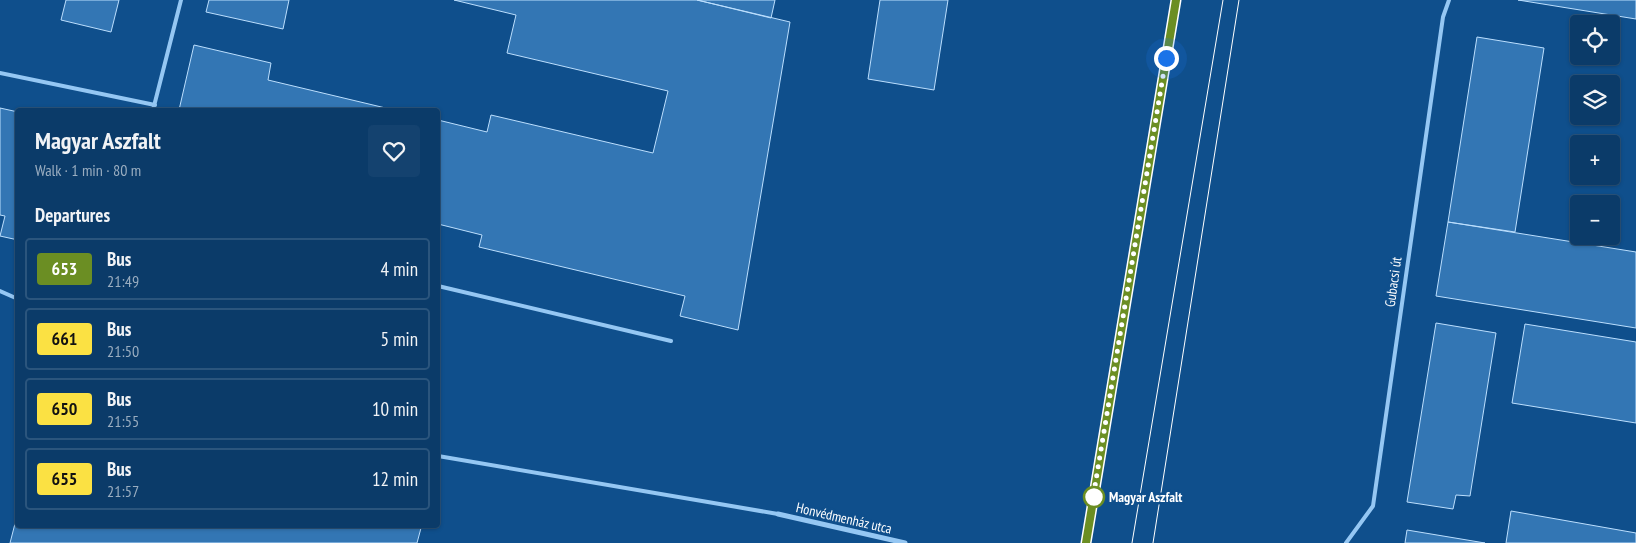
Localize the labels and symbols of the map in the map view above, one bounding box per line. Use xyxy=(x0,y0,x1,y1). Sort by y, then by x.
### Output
your location xyxy=(1154,46,1179,71)
street label: Gubacsi út xyxy=(1381,256,1405,308)
marker: Magyar Aszfalt xyxy=(1083,486,1105,508)
place label: Magyar Aszfalt xyxy=(1109,488,1182,506)
street label: Honvédmenház utca xyxy=(794,498,894,538)

